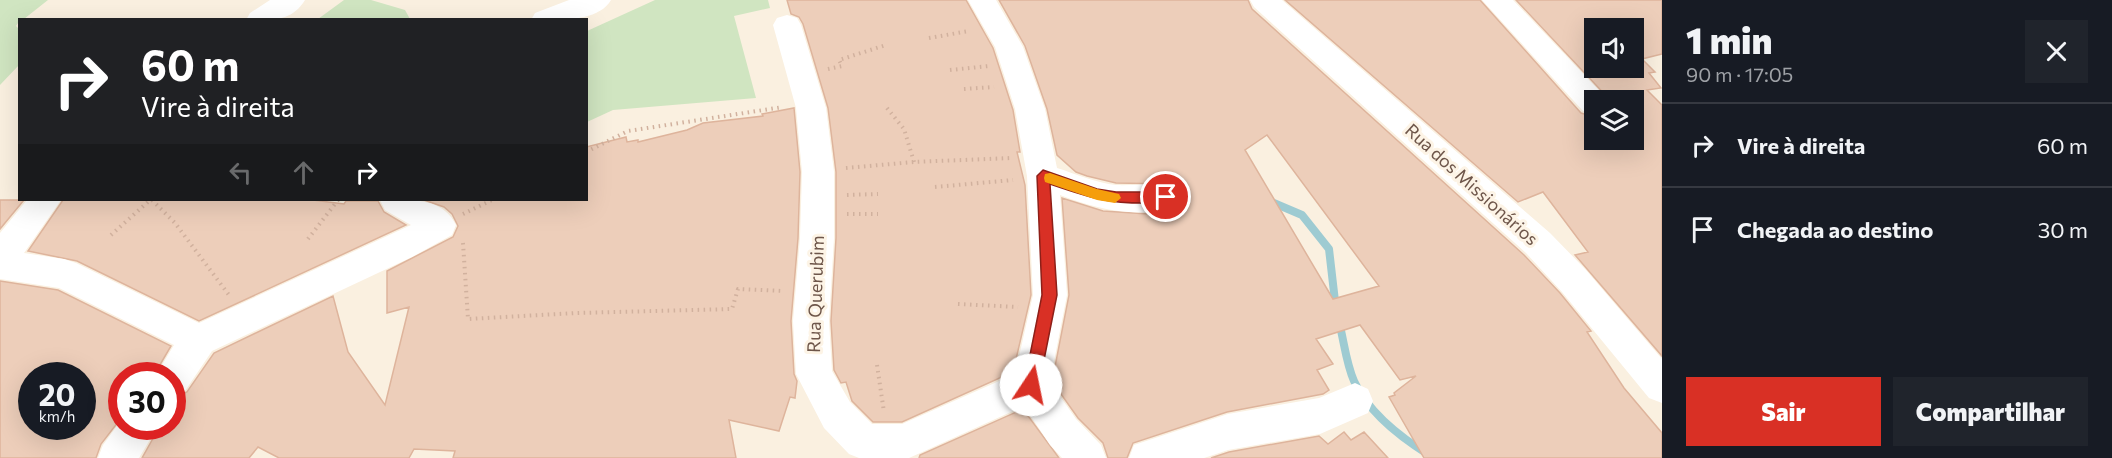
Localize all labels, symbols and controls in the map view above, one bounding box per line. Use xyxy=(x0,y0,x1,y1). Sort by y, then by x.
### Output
text: 1 min xyxy=(1686,17,1772,61)
map controls xyxy=(1584,18,1644,150)
button: sound xyxy=(1584,18,1644,78)
button: close xyxy=(2025,20,2088,83)
text: 60 m xyxy=(141,38,240,90)
icon: right xyxy=(42,42,120,120)
text: 90 m · 17:05 xyxy=(1686,62,1793,86)
text: Vire à direita xyxy=(141,90,295,123)
button: layers xyxy=(1584,90,1644,150)
street label: Rua dos Missionários xyxy=(1401,119,1543,249)
icon: right xyxy=(1686,129,1719,162)
text: Vire à direita xyxy=(1737,132,1865,159)
text: 60 m xyxy=(2037,132,2088,159)
icon: left xyxy=(224,156,257,189)
icon: ahead xyxy=(287,156,320,189)
icon: right xyxy=(350,156,383,189)
pin xyxy=(1140,171,1191,222)
icon: arrive xyxy=(1149,180,1182,213)
icon: arrive xyxy=(1686,213,1719,246)
text: Chegada ao destino xyxy=(1737,216,1933,243)
text: 30 m xyxy=(2038,216,2088,243)
street label: Rua Querubim xyxy=(802,235,828,353)
position arrow xyxy=(999,353,1063,417)
speed limit sign: 30 xyxy=(108,362,186,440)
text: 20 xyxy=(39,375,75,412)
button: Sair xyxy=(1686,377,1881,446)
button: Compartilhar xyxy=(1893,377,2088,446)
text: km/h xyxy=(39,407,75,425)

